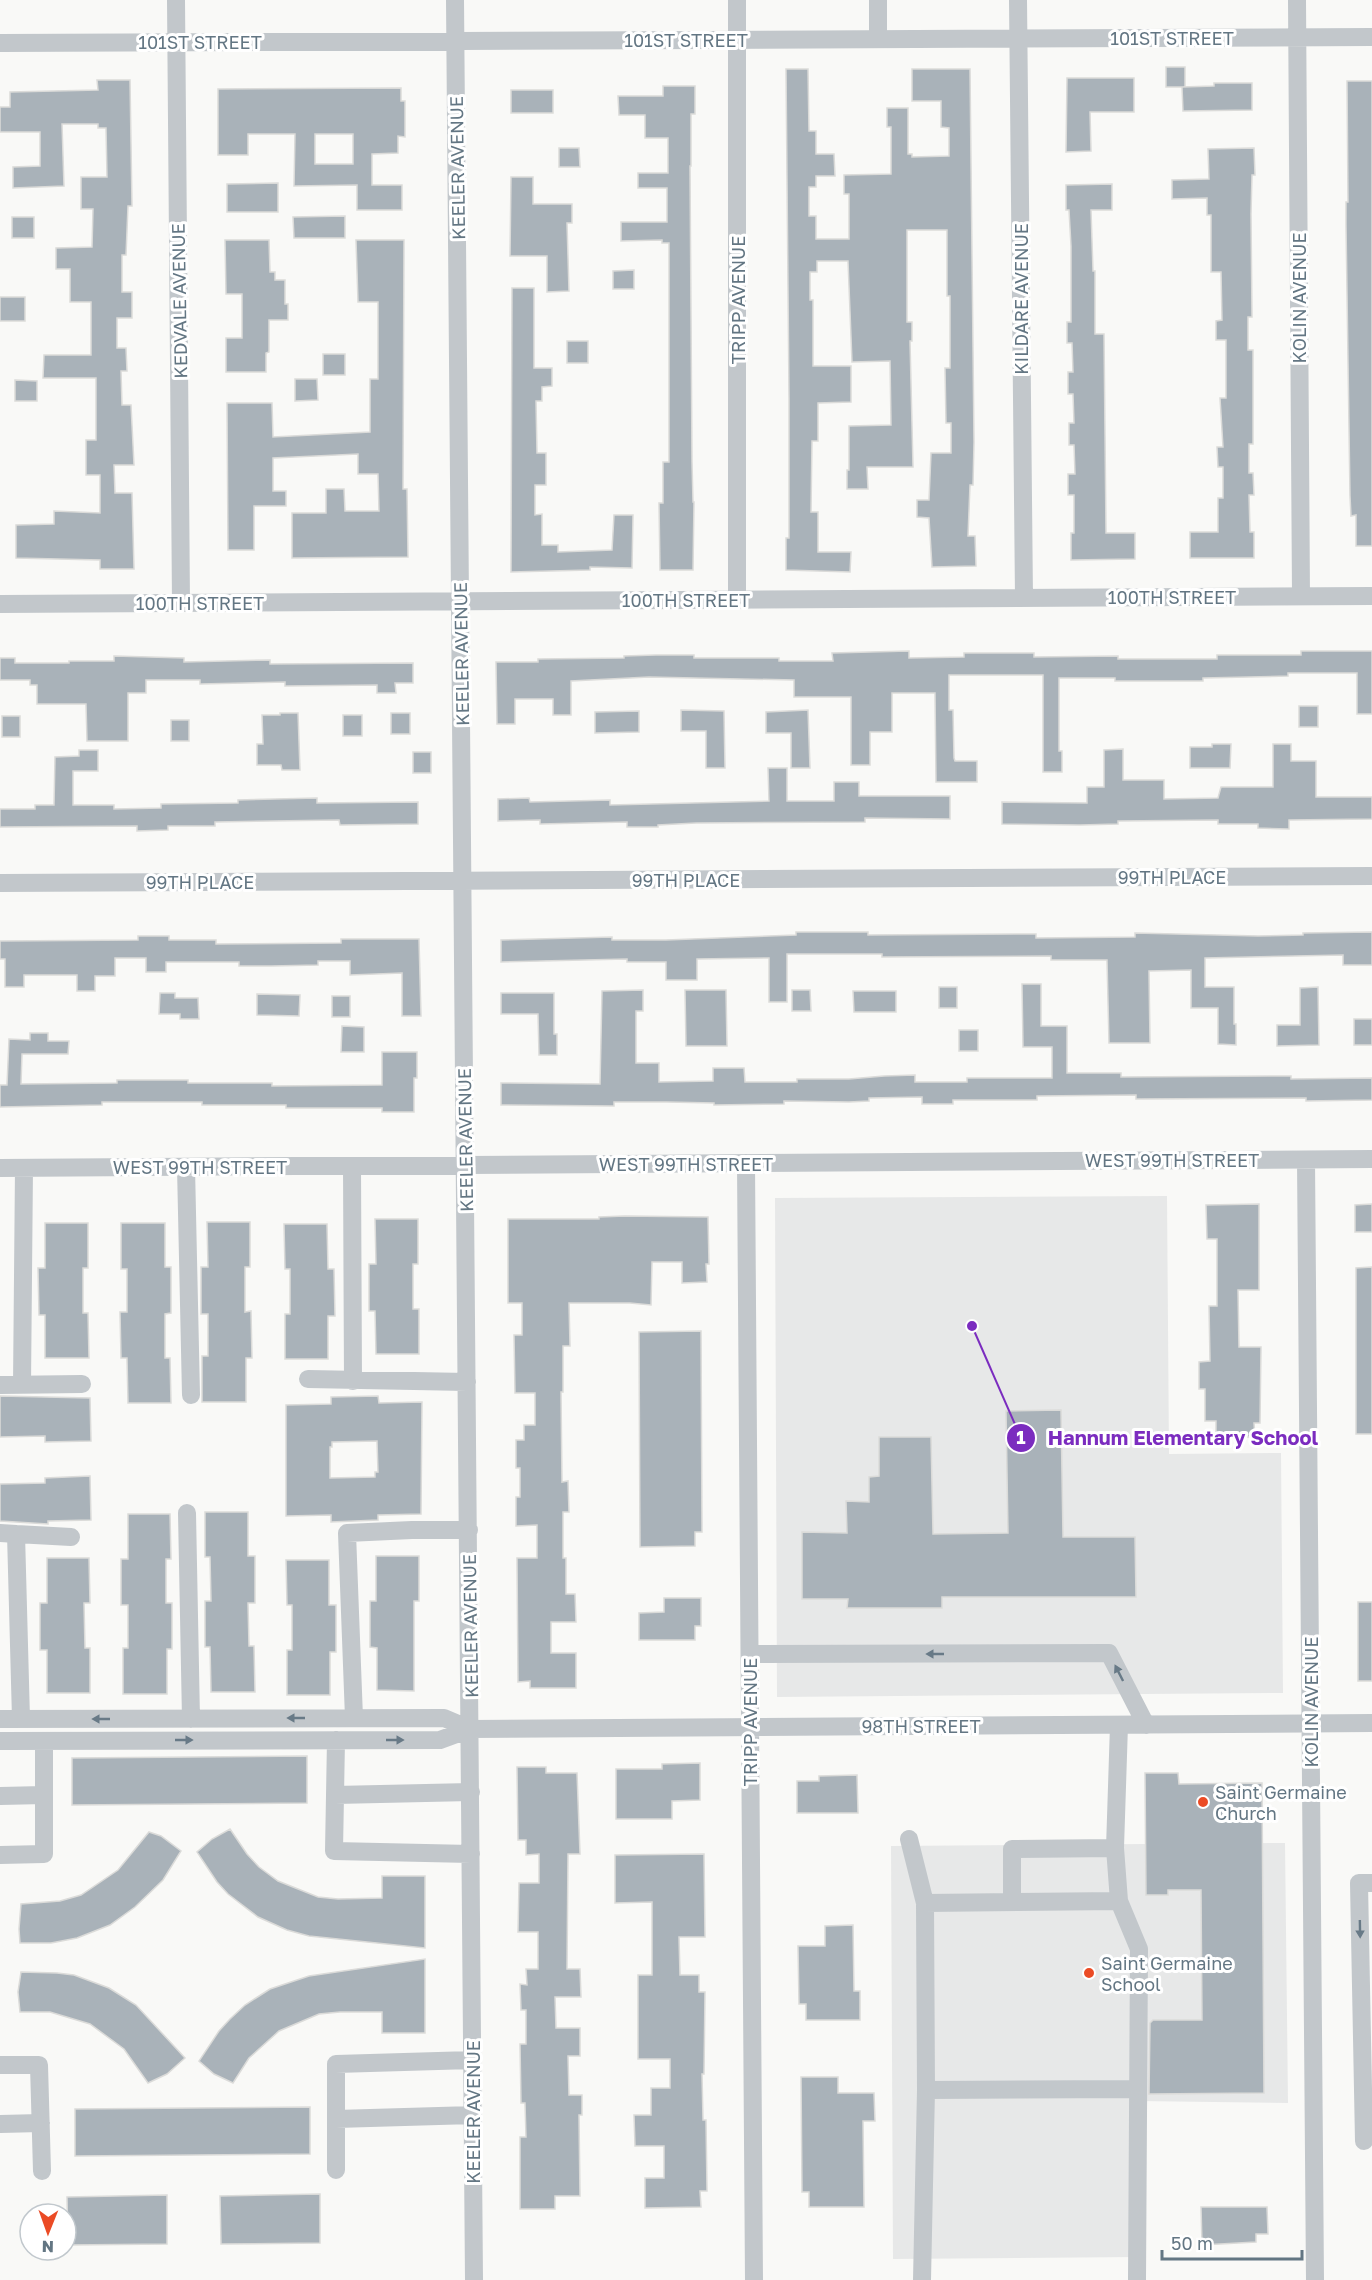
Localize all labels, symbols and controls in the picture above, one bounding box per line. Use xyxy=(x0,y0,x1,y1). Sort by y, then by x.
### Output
street label: 101ST STREET xyxy=(1110,27,1234,49)
street label: 101ST STREET xyxy=(624,29,748,51)
street label: 101ST STREET xyxy=(138,31,262,53)
street label: KEELER AVENUE xyxy=(445,96,469,240)
street label: KEDVALE AVENUE xyxy=(167,223,191,379)
street label: KILDARE AVENUE xyxy=(1010,223,1032,375)
street label: KOLIN AVENUE xyxy=(1288,233,1310,363)
street label: TRIPP AVENUE xyxy=(727,236,749,364)
street label: KEELER AVENUE xyxy=(449,582,473,726)
street label: 100TH STREET xyxy=(1108,586,1236,608)
street label: 100TH STREET xyxy=(622,589,750,611)
street label: 100TH STREET xyxy=(136,592,264,614)
street label: 99TH PLACE xyxy=(1118,866,1226,888)
street label: 99TH PLACE xyxy=(632,869,740,891)
street label: 99TH PLACE xyxy=(146,871,254,893)
street label: KEELER AVENUE xyxy=(453,1068,477,1212)
street label: WEST 99TH STREET xyxy=(1085,1149,1259,1171)
street label: WEST 99TH STREET xyxy=(599,1153,773,1175)
street label: WEST 99TH STREET xyxy=(113,1156,287,1178)
callout: Hannum Elementary School xyxy=(1006,1419,1330,1457)
text: Hannum Elementary School xyxy=(1048,1425,1318,1449)
text: 1 xyxy=(1016,1426,1026,1448)
street label: KEELER AVENUE xyxy=(458,1554,482,1698)
street label: KOLIN AVENUE xyxy=(1300,1637,1322,1767)
one-way arrow xyxy=(926,1649,945,1659)
street label: TRIPP AVENUE xyxy=(739,1658,761,1786)
one-way arrow xyxy=(1114,1664,1123,1681)
one-way arrow xyxy=(286,1713,305,1723)
one-way arrow xyxy=(91,1714,110,1724)
street label: 98TH STREET xyxy=(861,1715,981,1737)
one-way arrow xyxy=(175,1735,194,1745)
one-way arrow xyxy=(385,1735,404,1745)
place label: Saint Germaine Church xyxy=(1215,1781,1347,1824)
marker: Saint Germaine Church xyxy=(1196,1795,1210,1809)
one-way arrow xyxy=(1355,1919,1365,1938)
place label: Saint Germaine School xyxy=(1101,1952,1233,1995)
marker: Saint Germaine School xyxy=(1082,1966,1096,1980)
street label: KEELER AVENUE xyxy=(462,2040,484,2184)
north arrow xyxy=(18,2202,78,2262)
scale bar xyxy=(1162,2223,1302,2261)
text: 50 m xyxy=(1171,2232,1213,2254)
text: N xyxy=(41,2237,54,2257)

